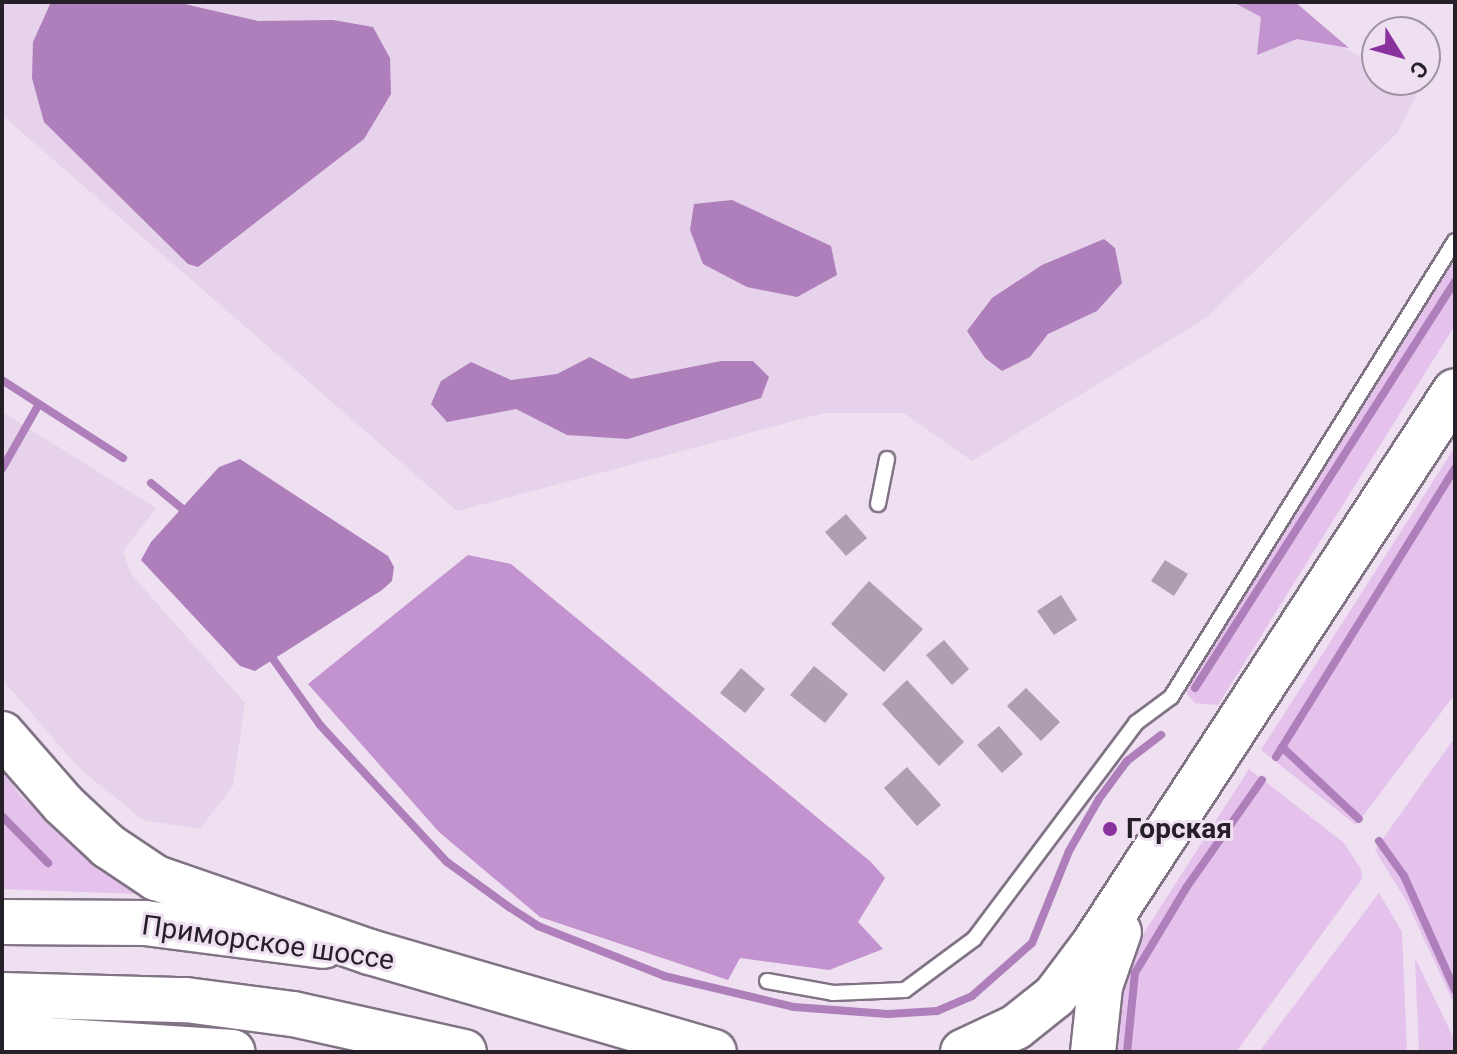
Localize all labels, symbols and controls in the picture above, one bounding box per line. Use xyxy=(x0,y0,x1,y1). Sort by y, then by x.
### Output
north arrow xyxy=(1361,16,1441,96)
text: С xyxy=(1405,56,1433,83)
place label: Горская xyxy=(1126,812,1232,846)
marker: Горская xyxy=(1101,820,1119,838)
street label: Приморское шоссе xyxy=(140,909,396,977)

